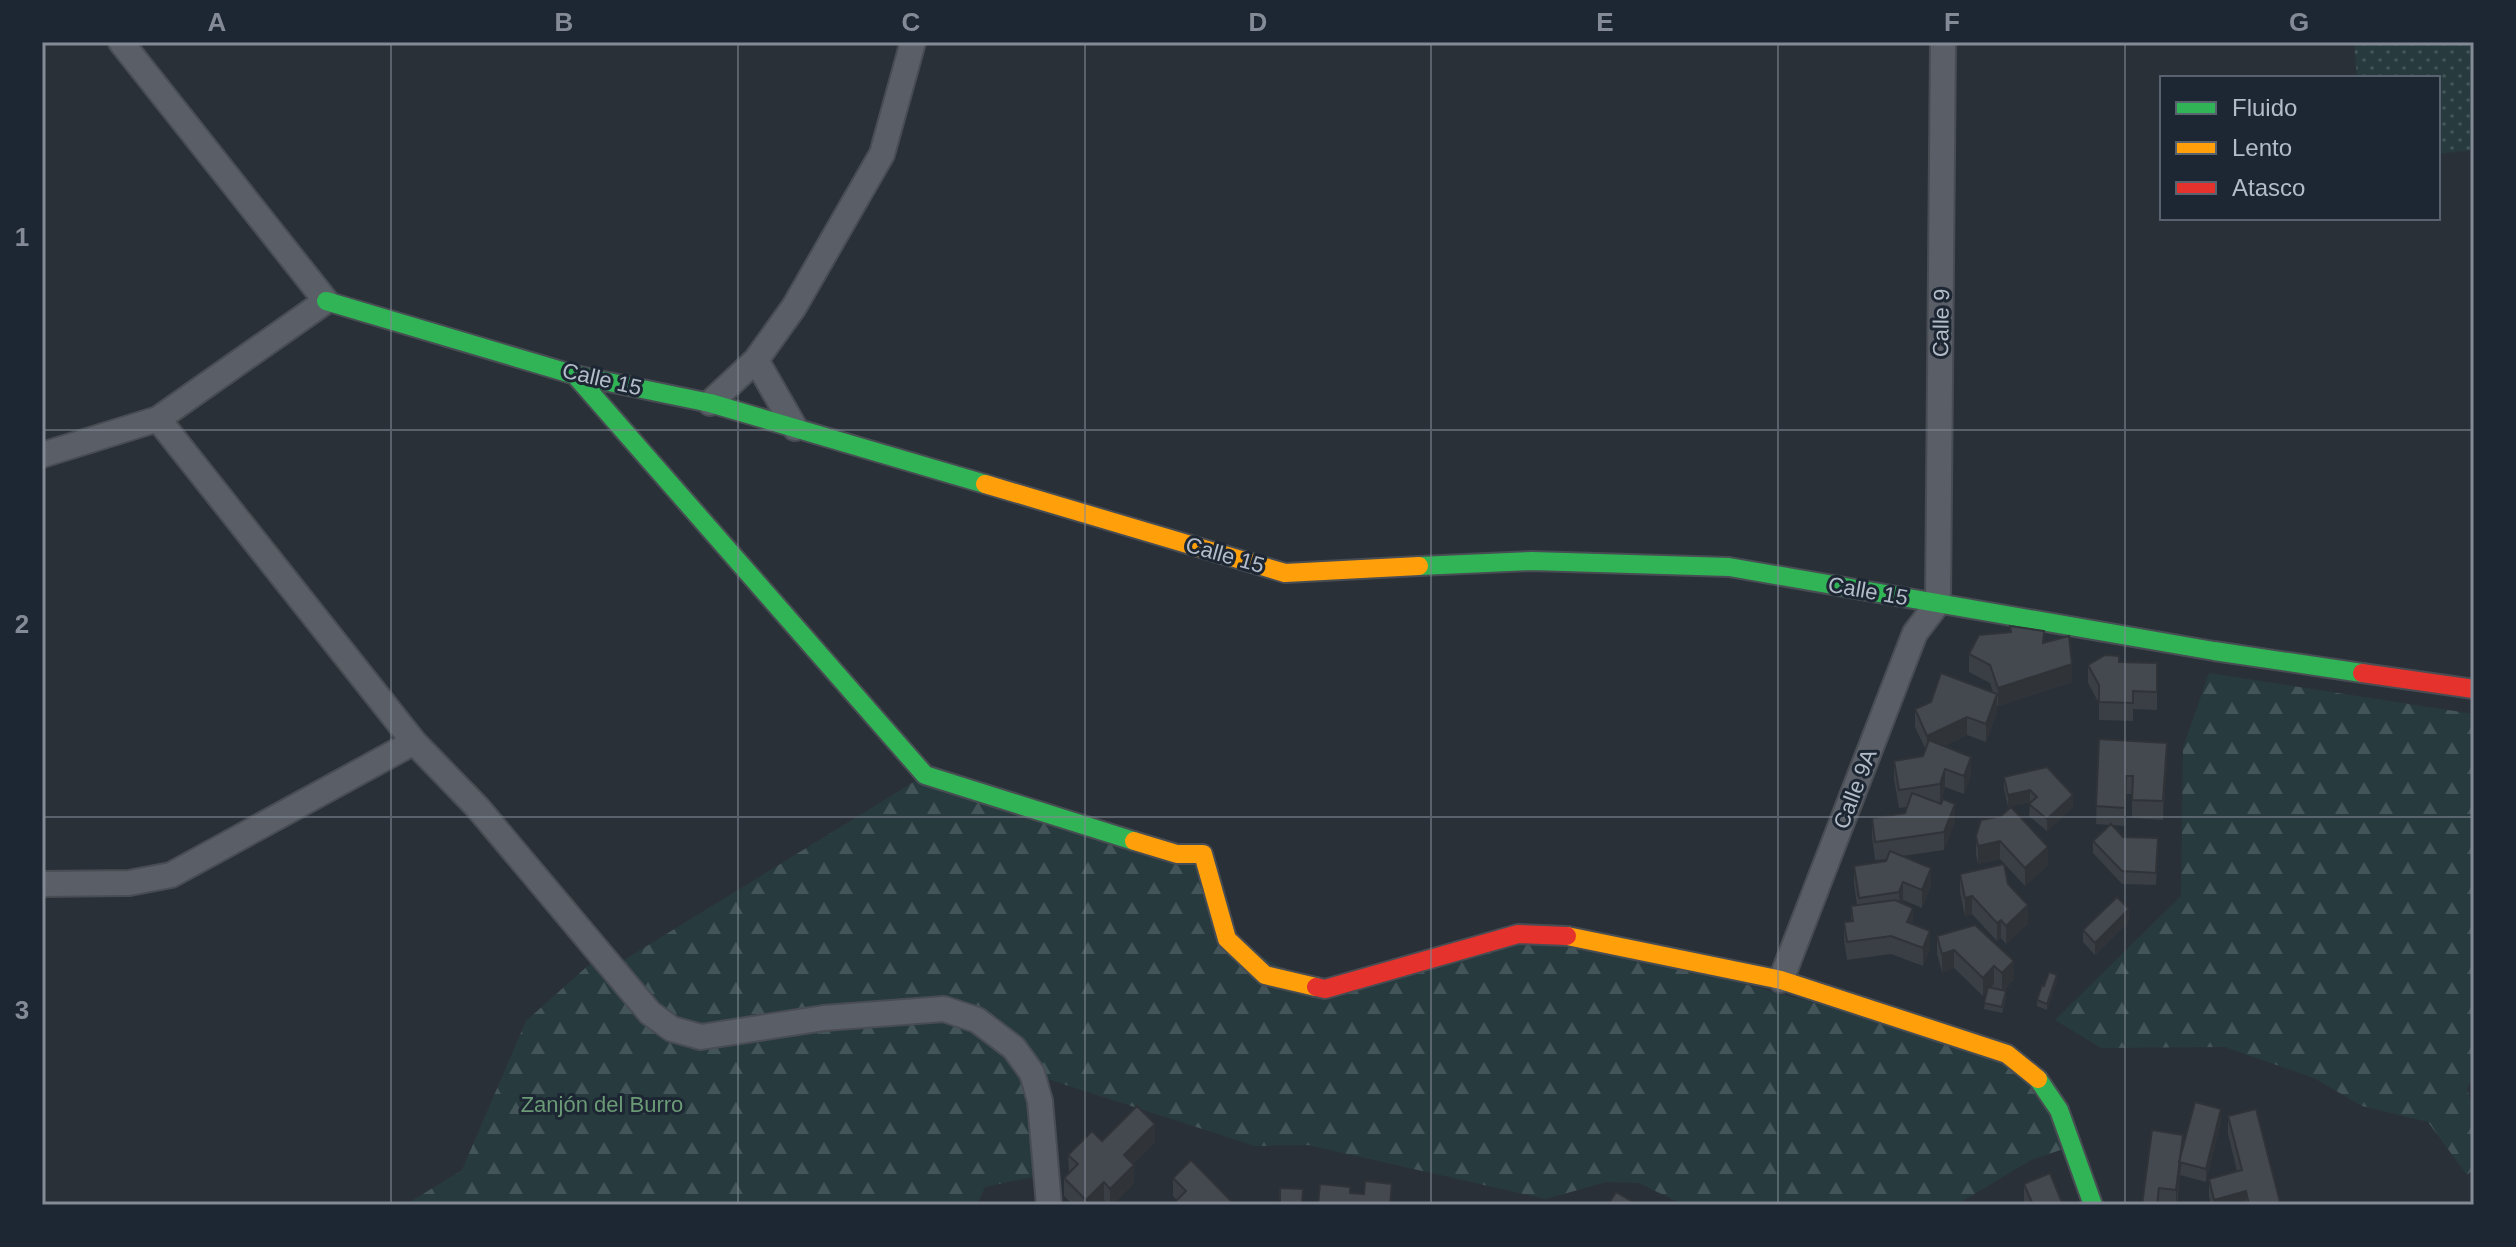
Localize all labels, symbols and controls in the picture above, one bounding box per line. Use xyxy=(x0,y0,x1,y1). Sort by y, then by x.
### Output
text: A xyxy=(208,7,227,37)
text: B xyxy=(555,7,573,37)
text: C xyxy=(902,7,921,37)
text: D xyxy=(1249,7,1267,37)
text: E xyxy=(1596,7,1614,37)
text: F xyxy=(1944,7,1960,37)
text: G xyxy=(2289,7,2309,37)
legend xyxy=(2160,76,2440,220)
text: Fluido xyxy=(2232,94,2297,121)
text: Lento xyxy=(2232,134,2292,161)
text: Atasco xyxy=(2232,174,2305,201)
text: 1 xyxy=(15,222,29,252)
street label: Calle 9 xyxy=(1928,289,1954,357)
street label: Calle 15 xyxy=(560,358,644,400)
street label: Calle 15 xyxy=(1183,532,1267,578)
street label: Calle 15 xyxy=(1826,572,1910,610)
text: 2 xyxy=(15,609,29,639)
street label: Calle 9A xyxy=(1828,745,1882,832)
text: 3 xyxy=(15,995,29,1025)
park label: Zanjón del Burro xyxy=(521,1092,683,1117)

